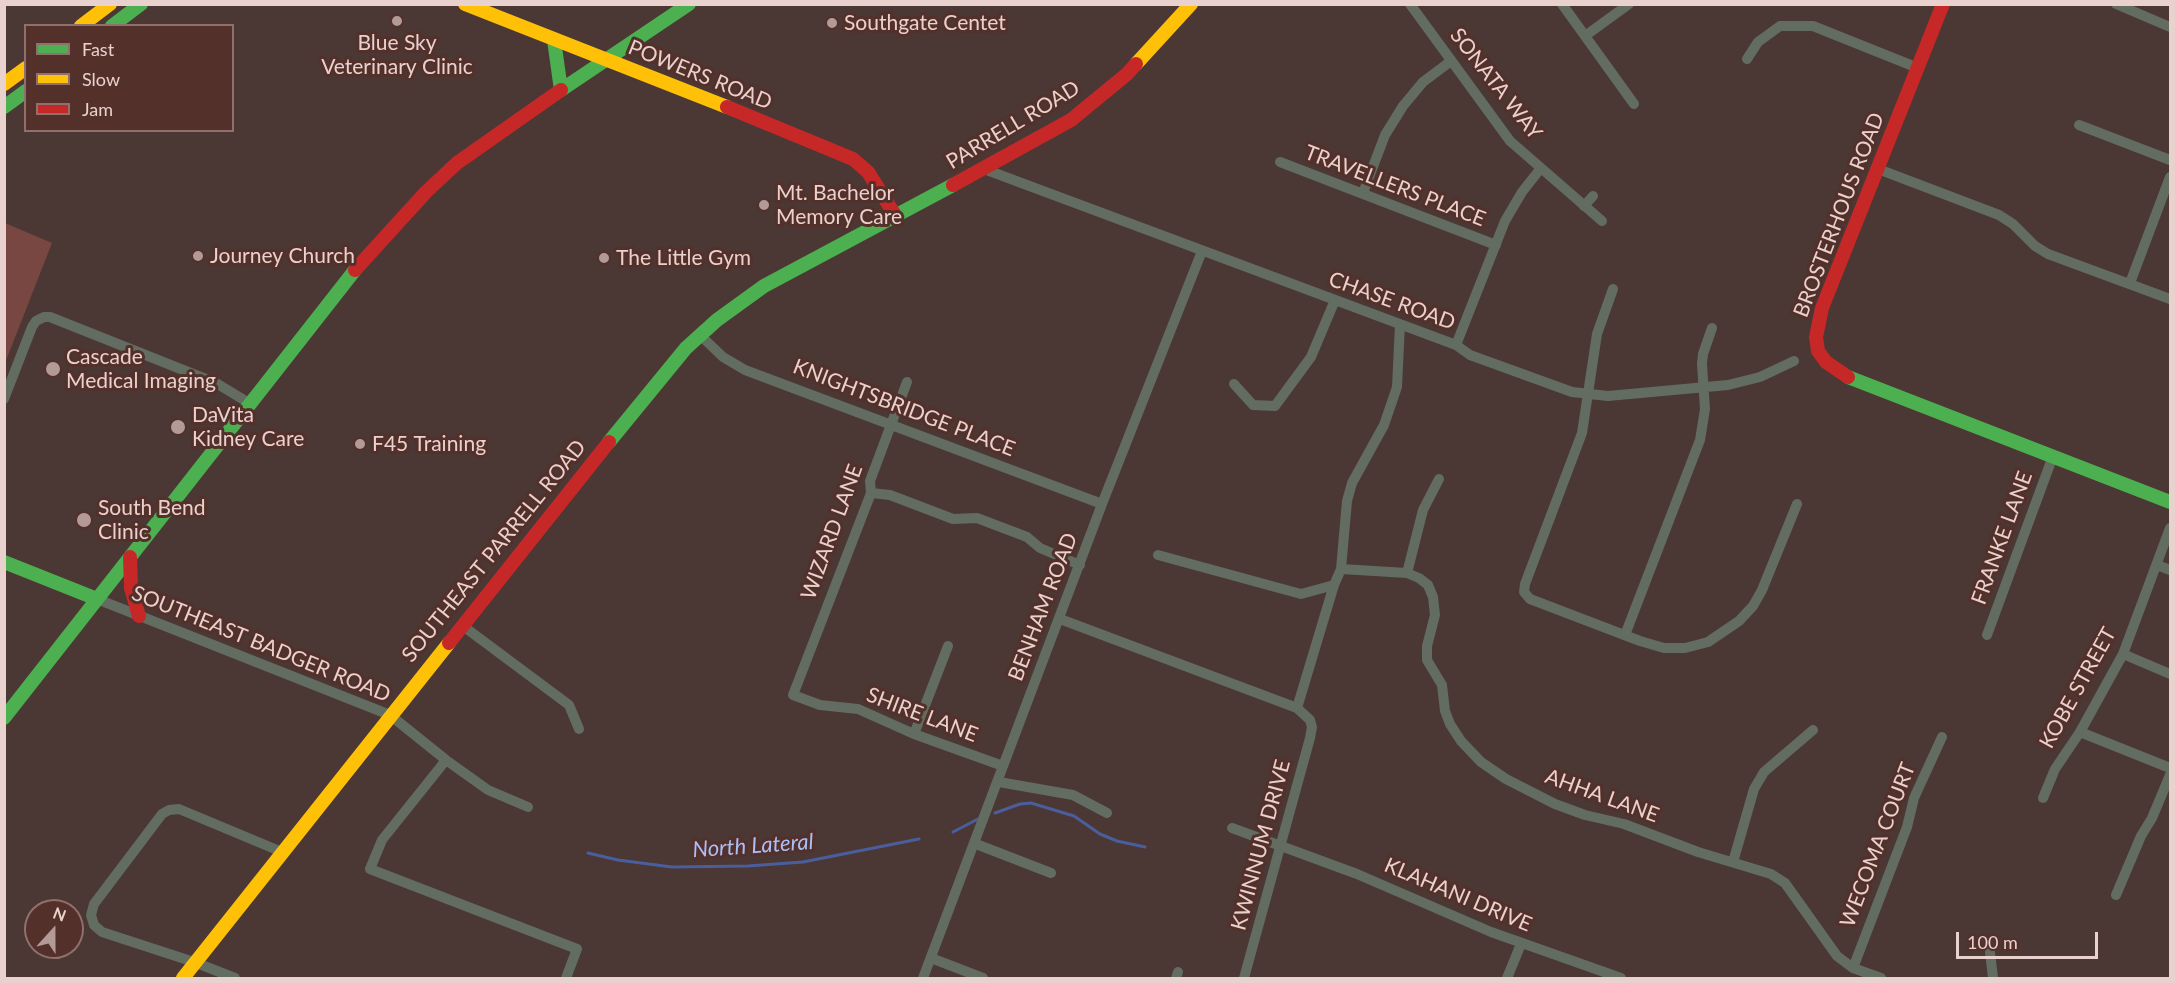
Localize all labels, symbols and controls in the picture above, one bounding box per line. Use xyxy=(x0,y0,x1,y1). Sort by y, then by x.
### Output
place label: Southgate Centet xyxy=(844,10,1006,36)
marker: Blue Sky Veterinary Clinic xyxy=(390,14,404,28)
marker: Southgate Centet xyxy=(825,16,839,30)
street label: SONATA WAY xyxy=(1445,23,1547,145)
legend xyxy=(24,24,234,132)
place label: Blue Sky Veterinary Clinic xyxy=(321,30,473,80)
street label: POWERS ROAD xyxy=(625,35,775,115)
text: Fast xyxy=(82,38,114,60)
text: Slow xyxy=(82,68,120,90)
street label: PARRELL ROAD xyxy=(942,75,1084,175)
text: Jam xyxy=(82,98,113,120)
street label: BROSTERHOUS ROAD xyxy=(1788,109,1890,321)
street label: TRAVELLERS PLACE xyxy=(1301,140,1489,232)
place label: Mt. Bachelor Memory Care xyxy=(776,180,902,230)
marker: Mt. Bachelor Memory Care xyxy=(757,198,771,212)
place label: Journey Church xyxy=(210,243,355,269)
place label: The Little Gym xyxy=(616,245,751,271)
marker: Journey Church xyxy=(191,249,205,263)
marker: The Little Gym xyxy=(597,251,611,265)
street label: CHASE ROAD xyxy=(1325,266,1459,336)
place label: Cascade Medical Imaging xyxy=(66,344,216,394)
street label: KNIGHTSBRIDGE PLACE xyxy=(789,354,1019,462)
marker: Cascade Medical Imaging xyxy=(44,360,62,378)
place label: DaVita Kidney Care xyxy=(192,402,304,452)
marker: DaVita Kidney Care xyxy=(169,418,187,436)
place label: F45 Training xyxy=(372,431,486,457)
street label: SOUTHEAST PARRELL ROAD xyxy=(397,435,591,667)
marker: F45 Training xyxy=(353,437,367,451)
street label: WIZARD LANE xyxy=(796,461,868,603)
street label: FRANKE LANE xyxy=(1966,468,2038,608)
place label: South Bend Clinic xyxy=(98,495,206,545)
marker: South Bend Clinic xyxy=(75,511,93,529)
street label: BENHAM ROAD xyxy=(1003,529,1083,685)
street label: SOUTHEAST BADGER ROAD xyxy=(128,580,394,708)
street label: KOBE STREET xyxy=(2034,623,2122,753)
street label: SHIRE LANE xyxy=(863,682,981,748)
street label: KWINNUM DRIVE xyxy=(1226,757,1296,933)
street label: WECOMA COURT xyxy=(1835,759,1921,931)
street label: AHHA LANE xyxy=(1542,764,1662,828)
water label: North Lateral xyxy=(692,829,814,863)
street label: KLAHANI DRIVE xyxy=(1380,853,1536,937)
north arrow xyxy=(24,899,84,959)
text: N xyxy=(51,903,69,925)
scale bar xyxy=(1959,920,2102,958)
text: 100 m xyxy=(1967,931,2018,953)

